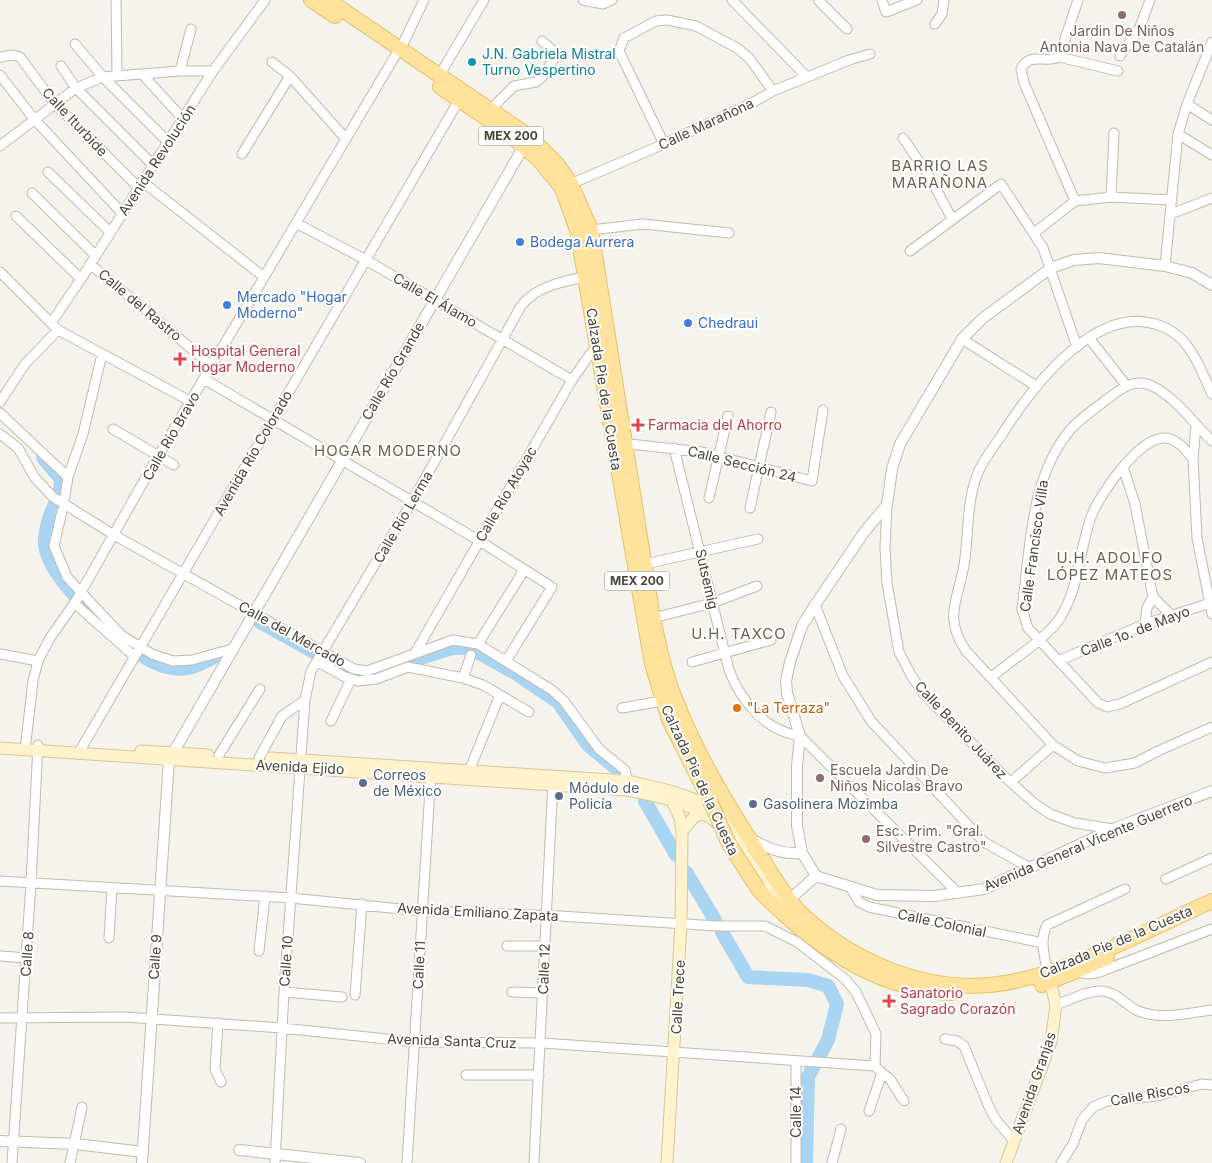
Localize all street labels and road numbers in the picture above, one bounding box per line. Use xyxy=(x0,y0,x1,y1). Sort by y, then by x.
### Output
street label: Calle Iturbide xyxy=(39,84,112,160)
street label: Calle Marañona xyxy=(655,94,756,153)
street label: Avenida Revolución xyxy=(114,101,199,218)
road number: MEX 200 xyxy=(478,126,544,146)
street label: Calle del Rastro xyxy=(95,265,185,344)
street label: Calle El Álamo xyxy=(390,269,480,330)
street label: Calzada Pie de la Cuesta xyxy=(583,306,626,471)
street label: Calle Río Grande xyxy=(358,319,428,423)
street label: Avenida Río Colorado xyxy=(210,387,295,518)
street label: Calle Río Bravo xyxy=(138,388,203,483)
street label: Calle Sección 24 xyxy=(686,442,798,485)
street label: Calle Río Atoyac xyxy=(471,443,540,544)
street label: Calle Río Lerma xyxy=(369,468,436,566)
street label: Calle Francisco Villa xyxy=(1016,479,1051,613)
street label: Sutsemig xyxy=(692,547,723,611)
road number: MEX 200 xyxy=(604,572,670,590)
street label: Calle del Mercado xyxy=(236,597,349,670)
street label: Calle 1o. de Mayo xyxy=(1078,602,1192,659)
street label: Calle Benito Juárez xyxy=(912,677,1011,782)
street label: Calzada Pie de la Cuesta xyxy=(658,702,743,858)
street label: Avenida Ejido xyxy=(255,756,345,777)
street label: Avenida General Vicente Guerrero xyxy=(981,791,1195,894)
street label: Avenida Emiliano Zapata xyxy=(397,899,559,924)
street label: Calzada Pie de la Cuesta xyxy=(1037,902,1195,981)
street label: Calle Colonial xyxy=(896,905,988,940)
street label: Calle 8 xyxy=(16,931,37,977)
street label: Calle 9 xyxy=(144,934,165,980)
street label: Calle 10 xyxy=(275,935,296,987)
street label: Calle 11 xyxy=(409,940,428,990)
street label: Calle 12 xyxy=(534,943,553,995)
street label: Calle Trece xyxy=(667,959,688,1035)
street label: Avenida Granjas xyxy=(1008,1029,1059,1136)
street label: Avenida Santa Cruz xyxy=(387,1030,517,1051)
street label: Calle Riscos xyxy=(1109,1078,1191,1109)
street label: Calle 14 xyxy=(787,1086,804,1138)

